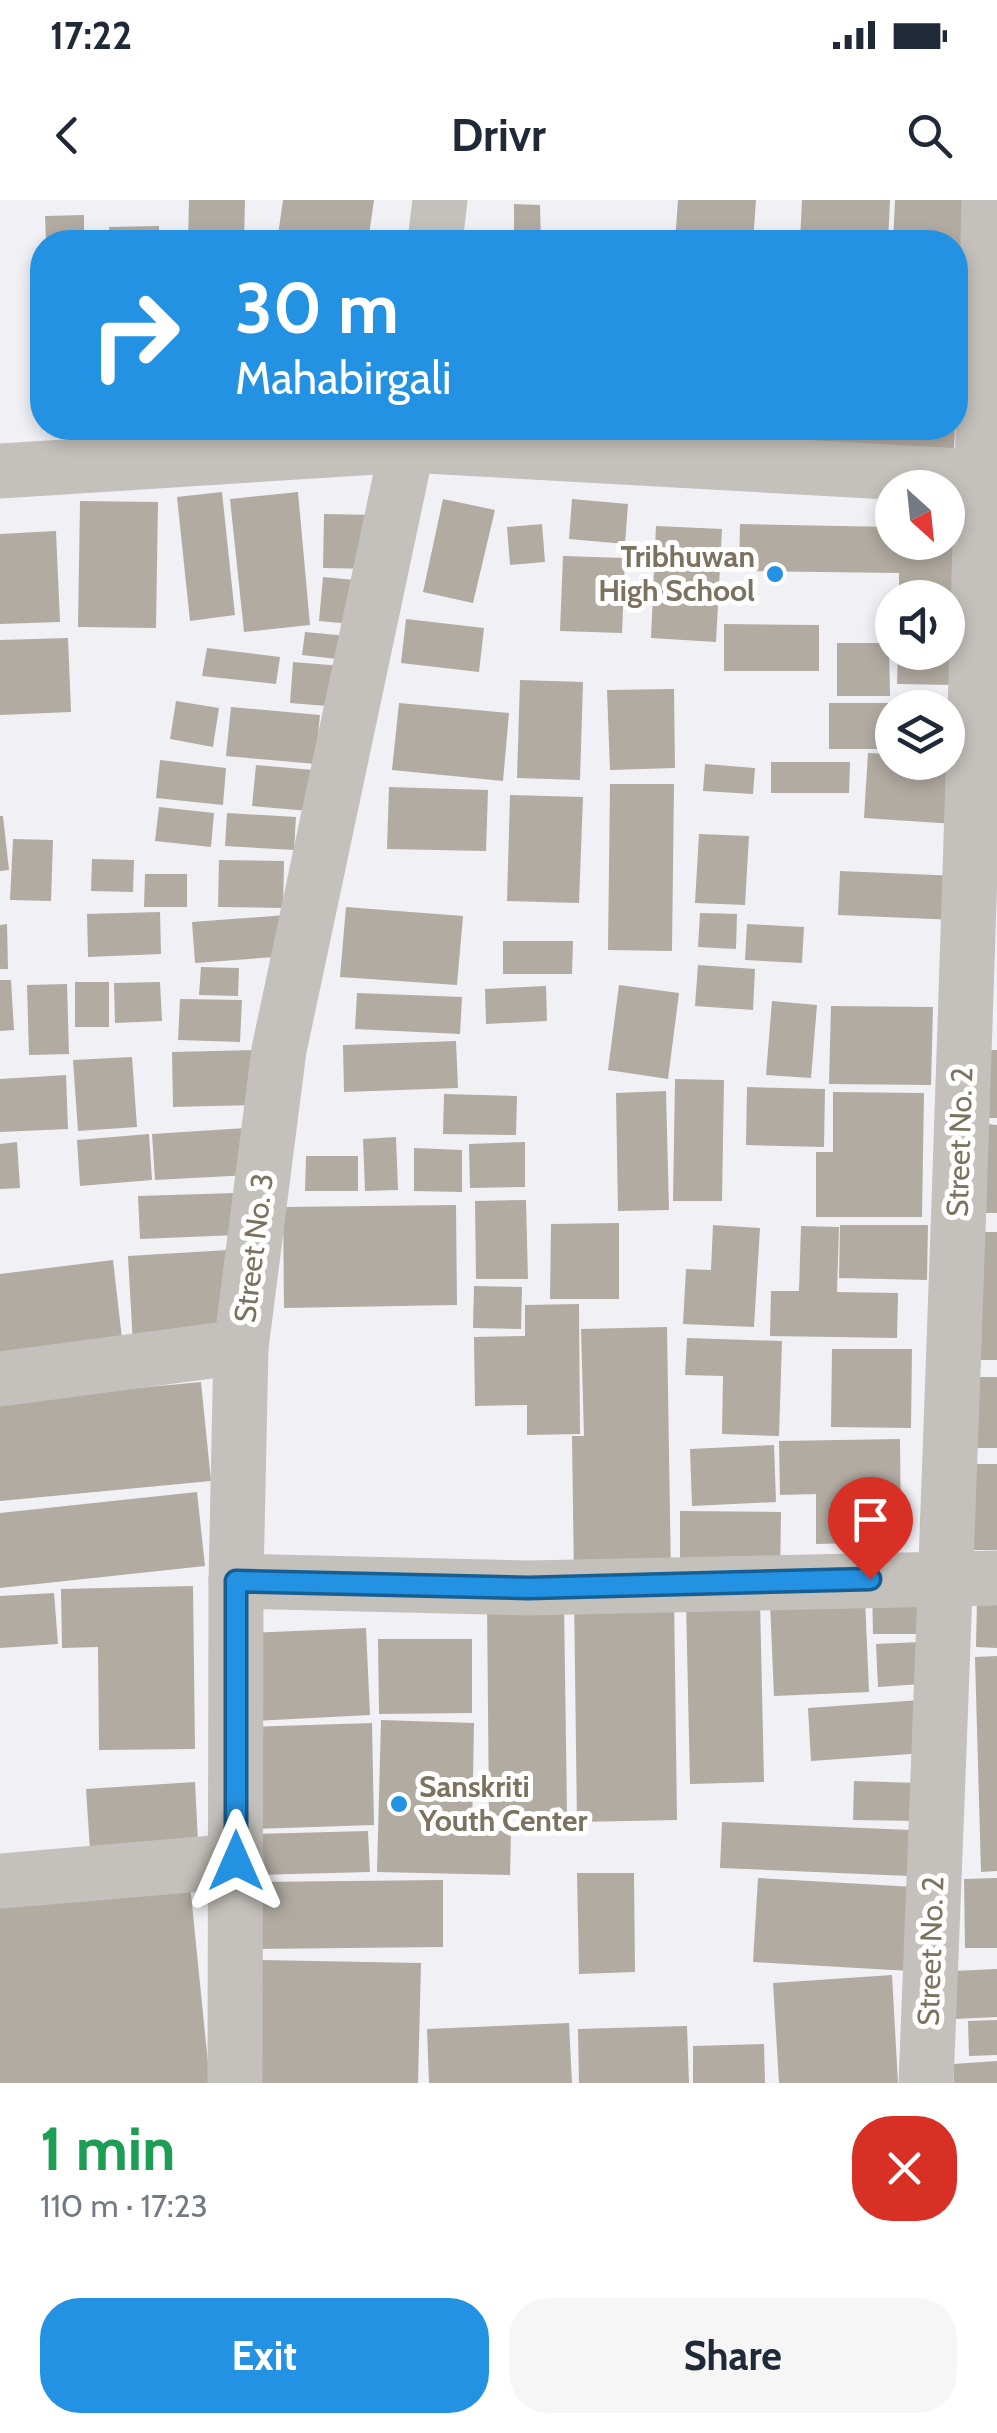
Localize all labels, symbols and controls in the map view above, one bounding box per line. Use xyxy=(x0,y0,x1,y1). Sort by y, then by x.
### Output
text: 17:22 xyxy=(50,12,132,59)
icon: back xyxy=(40,108,95,163)
text: Drivr xyxy=(451,108,546,162)
icon: search xyxy=(902,108,957,163)
text: 30 m xyxy=(235,265,399,351)
icon: right xyxy=(70,270,200,400)
text: Mahabirgali xyxy=(235,351,452,405)
north arrow xyxy=(875,470,965,560)
map controls xyxy=(875,470,965,780)
place label: Tribhuwan High School xyxy=(598,538,755,609)
marker: Tribhuwan High School xyxy=(764,563,786,585)
button: sound xyxy=(875,580,965,670)
button: layers xyxy=(875,690,965,780)
street label: Street No. 2 xyxy=(938,1066,981,1217)
street label: Street No. 3 xyxy=(226,1171,281,1325)
pin xyxy=(828,1477,913,1580)
icon: arrive xyxy=(843,1492,898,1547)
place label: Sanskriti Youth Center xyxy=(418,1768,587,1839)
marker: Sanskriti Youth Center xyxy=(388,1793,410,1815)
position arrow xyxy=(184,1809,288,1913)
street label: Street No. 2 xyxy=(909,1875,952,2026)
text: 1 min xyxy=(40,2112,175,2185)
button: close xyxy=(852,2116,957,2221)
text: 110 m · 17:23 xyxy=(40,2186,208,2225)
button: Exit xyxy=(40,2298,489,2413)
button: Share xyxy=(509,2298,957,2413)

